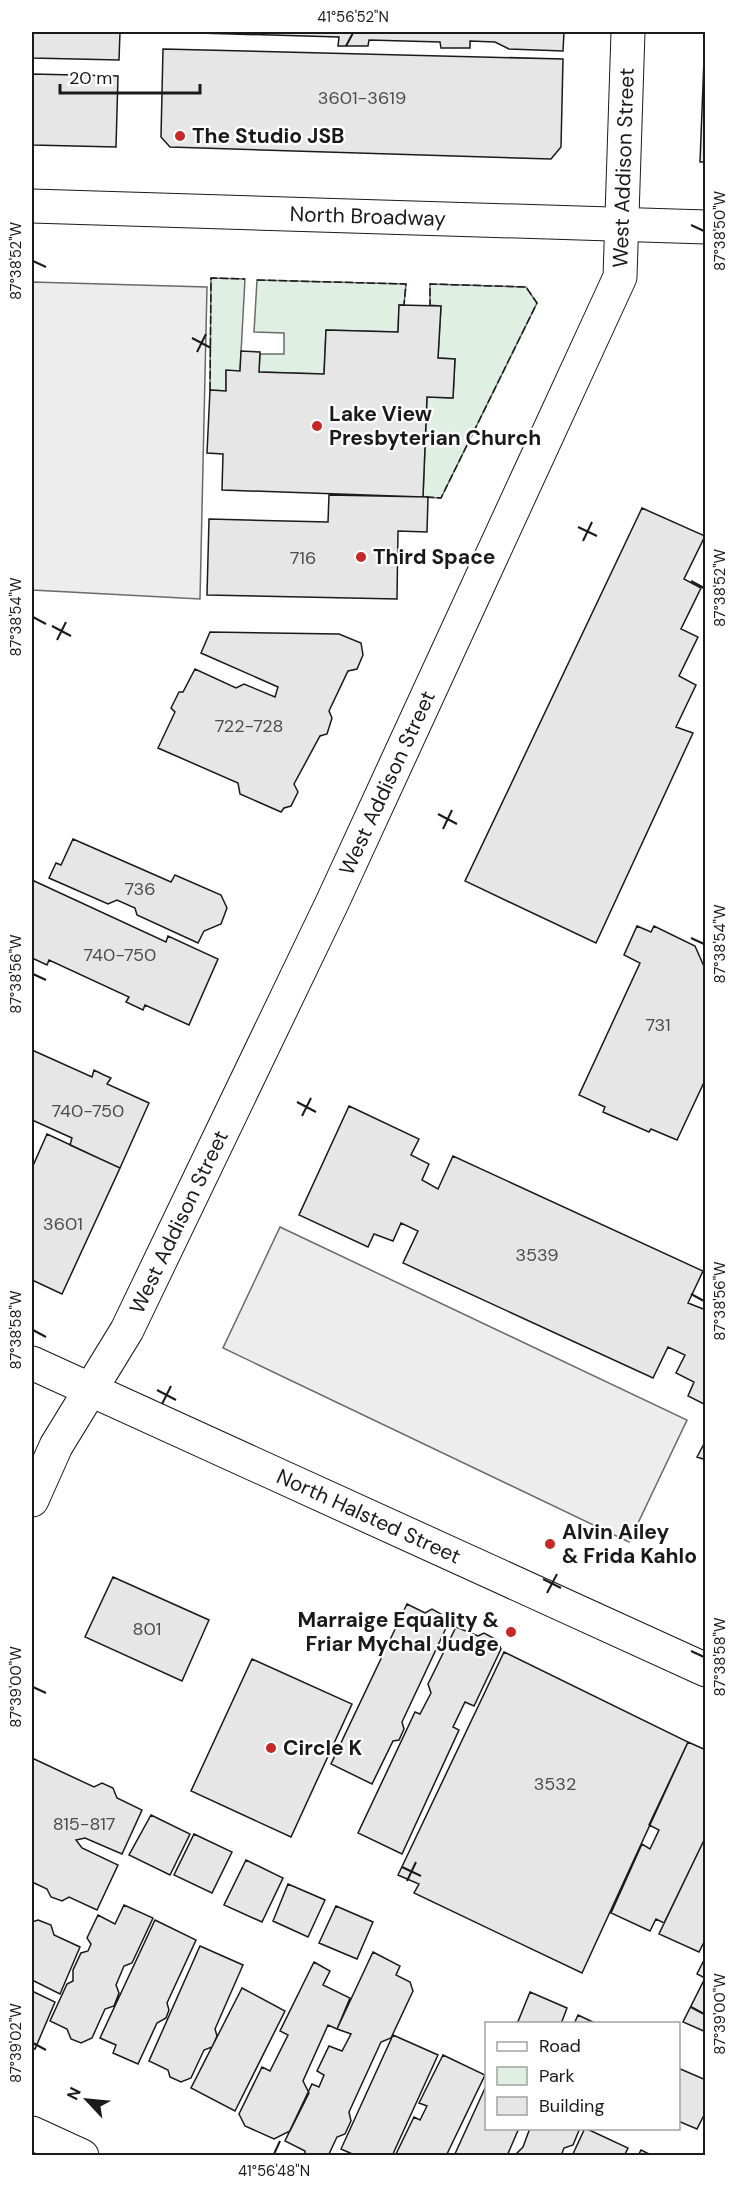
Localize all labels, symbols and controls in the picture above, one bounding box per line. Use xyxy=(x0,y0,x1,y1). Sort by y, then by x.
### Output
text: 41°56'52"N xyxy=(317,7,389,27)
scale bar xyxy=(60,57,200,95)
text: 20 m xyxy=(69,66,112,90)
street label: West Addison Street xyxy=(606,67,641,268)
house number: 3601-3619 xyxy=(318,86,406,110)
place label: The Studio JSB xyxy=(192,122,345,150)
marker: The Studio JSB xyxy=(173,129,187,143)
text: 87°38'50"W xyxy=(710,190,730,271)
street label: North Broadway xyxy=(289,200,447,233)
text: 87°38'52"W xyxy=(6,221,26,300)
place label: Lake View Presbyterian Church xyxy=(329,400,541,452)
marker: Lake View Presbyterian Church xyxy=(310,419,324,433)
place label: Third Space xyxy=(373,543,496,571)
house number: 716 xyxy=(290,546,316,570)
text: 87°38'52"W xyxy=(710,548,730,627)
marker: Third Space xyxy=(354,550,368,564)
text: 87°38'54"W xyxy=(6,577,26,656)
street label: West Addison Street xyxy=(333,686,442,880)
house number: 722-728 xyxy=(215,714,283,738)
house number: 736 xyxy=(124,877,156,901)
text: 87°38'54"W xyxy=(710,904,730,983)
text: 87°38'56"W xyxy=(6,934,26,1014)
house number: 740-750 xyxy=(84,943,156,967)
house number: 731 xyxy=(645,1013,671,1037)
house number: 740-750 xyxy=(52,1099,124,1123)
street label: West Addison Street xyxy=(123,1126,235,1318)
house number: 3601 xyxy=(43,1212,83,1236)
house number: 3539 xyxy=(515,1243,559,1267)
text: 87°38'56"W xyxy=(710,1261,730,1341)
text: 87°38'58"W xyxy=(6,1290,26,1369)
street label: North Halsted Street xyxy=(272,1462,465,1570)
place label: Alvin Ailey & Frida Kahlo xyxy=(562,1518,697,1570)
marker: Alvin Ailey & Frida Kahlo xyxy=(543,1537,557,1551)
place label: Marraige Equality & Friar Mychal Judge xyxy=(297,1606,499,1658)
house number: 801 xyxy=(133,1617,161,1641)
text: 87°38'58"W xyxy=(710,1617,730,1696)
marker: Marraige Equality & Friar Mychal Judge xyxy=(504,1625,518,1639)
text: 87°39'00"W xyxy=(6,1646,26,1728)
place label: Circle K xyxy=(283,1734,363,1762)
marker: Circle K xyxy=(264,1741,278,1755)
house number: 3532 xyxy=(534,1772,576,1796)
house number: 815-817 xyxy=(53,1812,115,1836)
text: 87°39'00"W xyxy=(710,1973,730,2055)
text: 87°39'02"W xyxy=(6,2003,26,2083)
legend xyxy=(485,2022,680,2130)
text: Road xyxy=(539,2034,581,2058)
text: Park xyxy=(539,2064,575,2088)
north arrow xyxy=(57,2070,117,2130)
text: N xyxy=(62,2084,86,2103)
text: Building xyxy=(539,2094,604,2118)
text: 41°56'48"N xyxy=(238,2161,310,2181)

